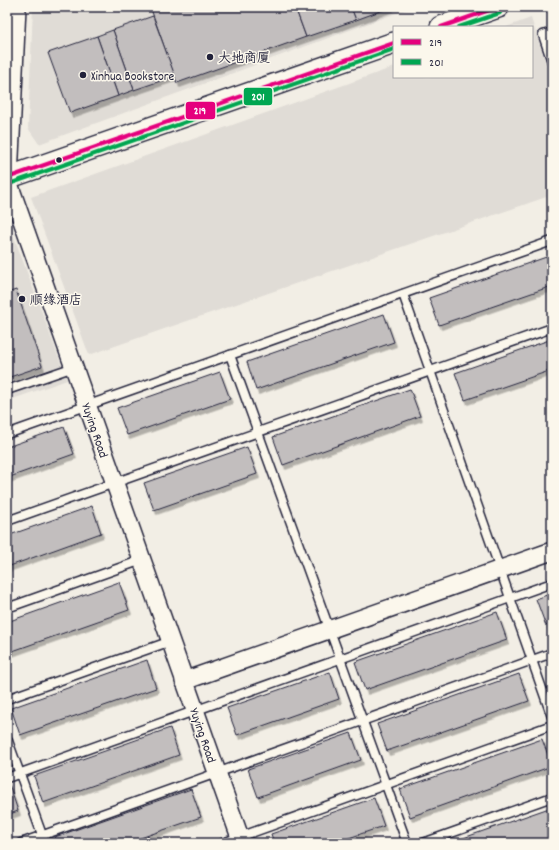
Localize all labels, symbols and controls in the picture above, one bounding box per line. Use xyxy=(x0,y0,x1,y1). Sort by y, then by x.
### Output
legend xyxy=(393,26,533,78)
text: 219 xyxy=(429,35,442,52)
place label: 大地商厦 xyxy=(218,50,270,69)
marker: 大地商厦 xyxy=(205,52,215,62)
text: 201 xyxy=(429,55,443,72)
place label: Xinhua Bookstore xyxy=(91,68,175,87)
marker: Xinhua Bookstore xyxy=(78,70,88,80)
line badge: 201 xyxy=(243,87,273,106)
text: 201 xyxy=(251,90,265,106)
line badge: 219 xyxy=(185,101,216,120)
text: 219 xyxy=(194,104,206,120)
unlabelled marker xyxy=(54,155,64,165)
place label: 顺缘酒店 xyxy=(30,292,82,311)
marker: 顺缘酒店 xyxy=(17,294,27,304)
street label: Yuying Road xyxy=(75,401,112,461)
street label: Yuying Road xyxy=(183,706,220,766)

